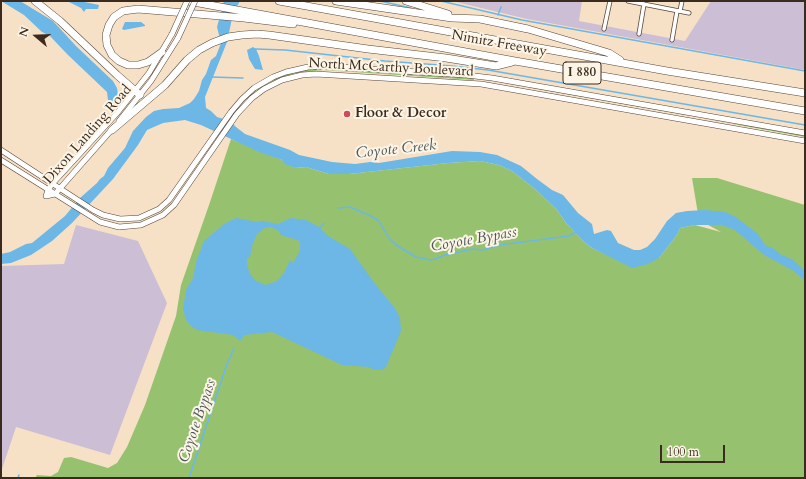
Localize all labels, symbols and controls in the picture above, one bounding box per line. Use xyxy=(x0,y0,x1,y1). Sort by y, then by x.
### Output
north arrow xyxy=(16,16,56,56)
text: N xyxy=(16,25,33,39)
street label: Nimitz Freeway xyxy=(450,27,548,61)
street label: North McCarthy Boulevard xyxy=(308,55,474,81)
road number: I 880 xyxy=(563,62,601,84)
street label: Dixon Landing Road xyxy=(40,82,136,188)
place label: Floor & Decor xyxy=(355,106,446,122)
marker: Floor & Decor xyxy=(342,109,352,119)
water label: Coyote Creek xyxy=(355,137,437,163)
water label: Coyote Bypass xyxy=(430,224,518,256)
water label: Coyote Bypass xyxy=(175,377,221,465)
scale bar xyxy=(662,437,727,463)
text: 100 m xyxy=(667,444,699,460)

